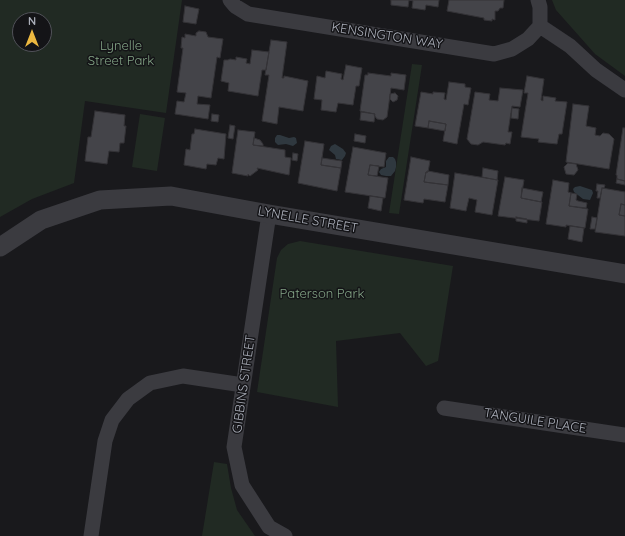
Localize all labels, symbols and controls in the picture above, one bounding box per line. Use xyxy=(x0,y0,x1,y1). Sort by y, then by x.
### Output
north arrow xyxy=(12,12,52,52)
text: N xyxy=(28,14,36,28)
street label: KENSINGTON WAY xyxy=(330,20,444,52)
park label: Lynelle Street Park xyxy=(88,38,154,69)
street label: LYNELLE STREET xyxy=(257,204,359,236)
park label: Paterson Park xyxy=(280,286,364,302)
street label: GIBBINS STREET xyxy=(229,334,259,434)
street label: TANGUILE PLACE xyxy=(483,405,587,437)

